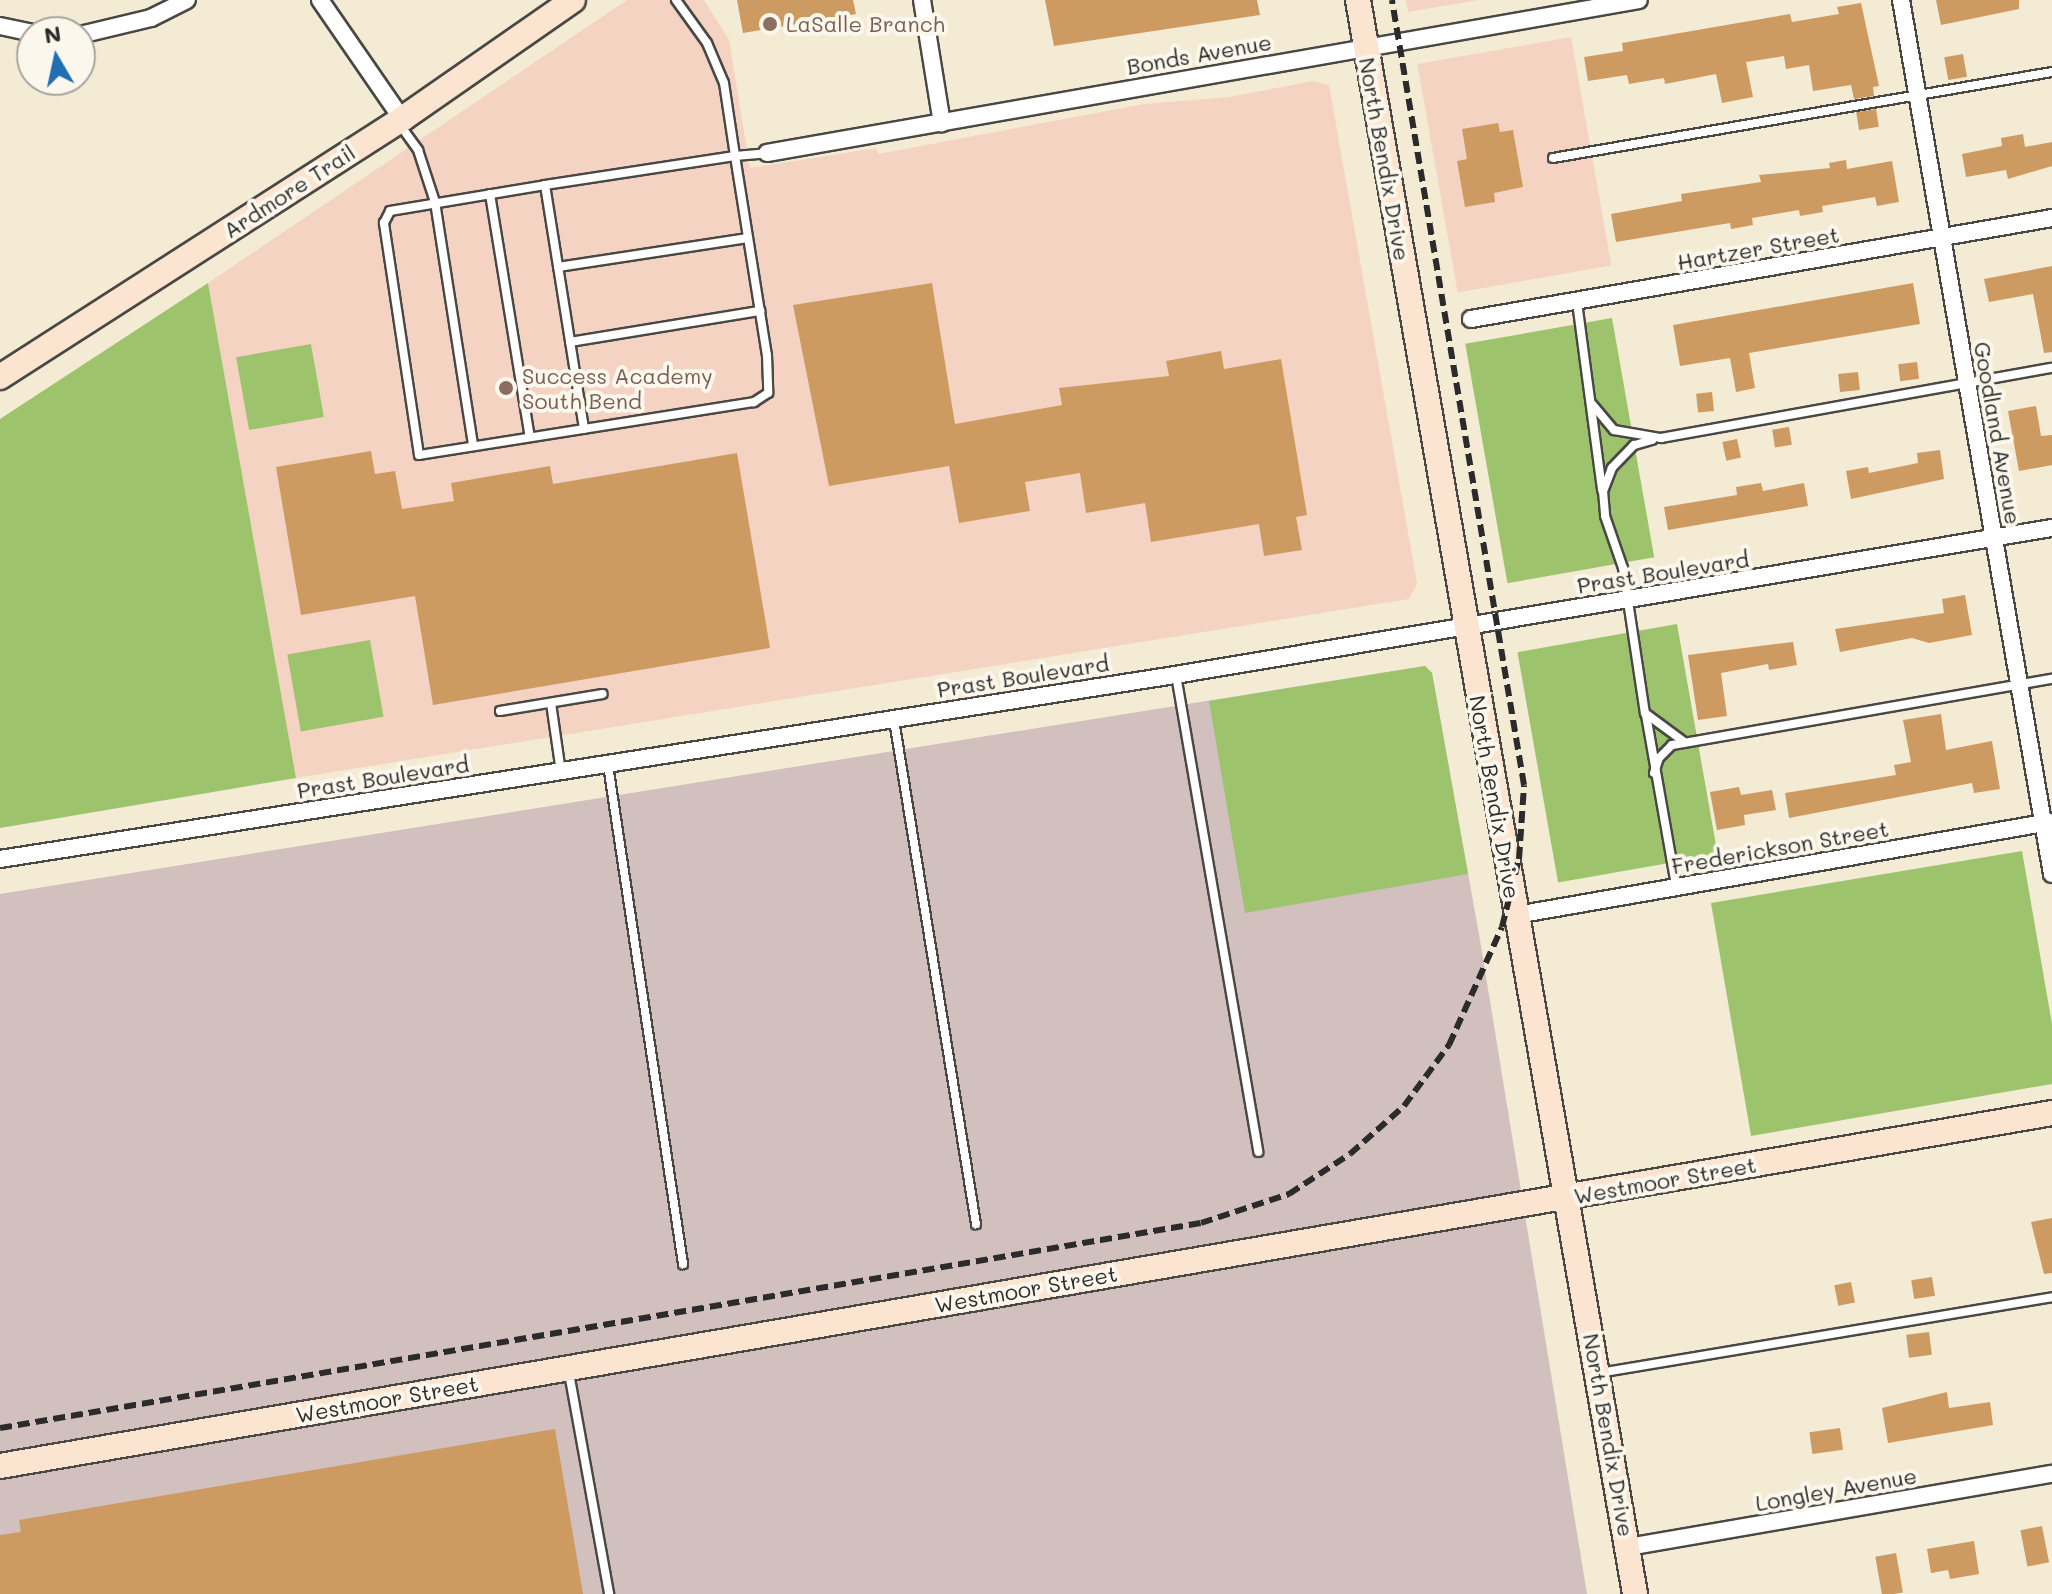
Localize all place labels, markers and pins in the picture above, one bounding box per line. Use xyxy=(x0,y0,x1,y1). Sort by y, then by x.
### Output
place label: LaSalle Branch xyxy=(786,11,945,37)
marker: LaSalle Branch xyxy=(761,15,779,33)
place label: Success Academy South Bend xyxy=(522,362,713,414)
marker: Success Academy South Bend xyxy=(497,379,515,397)

